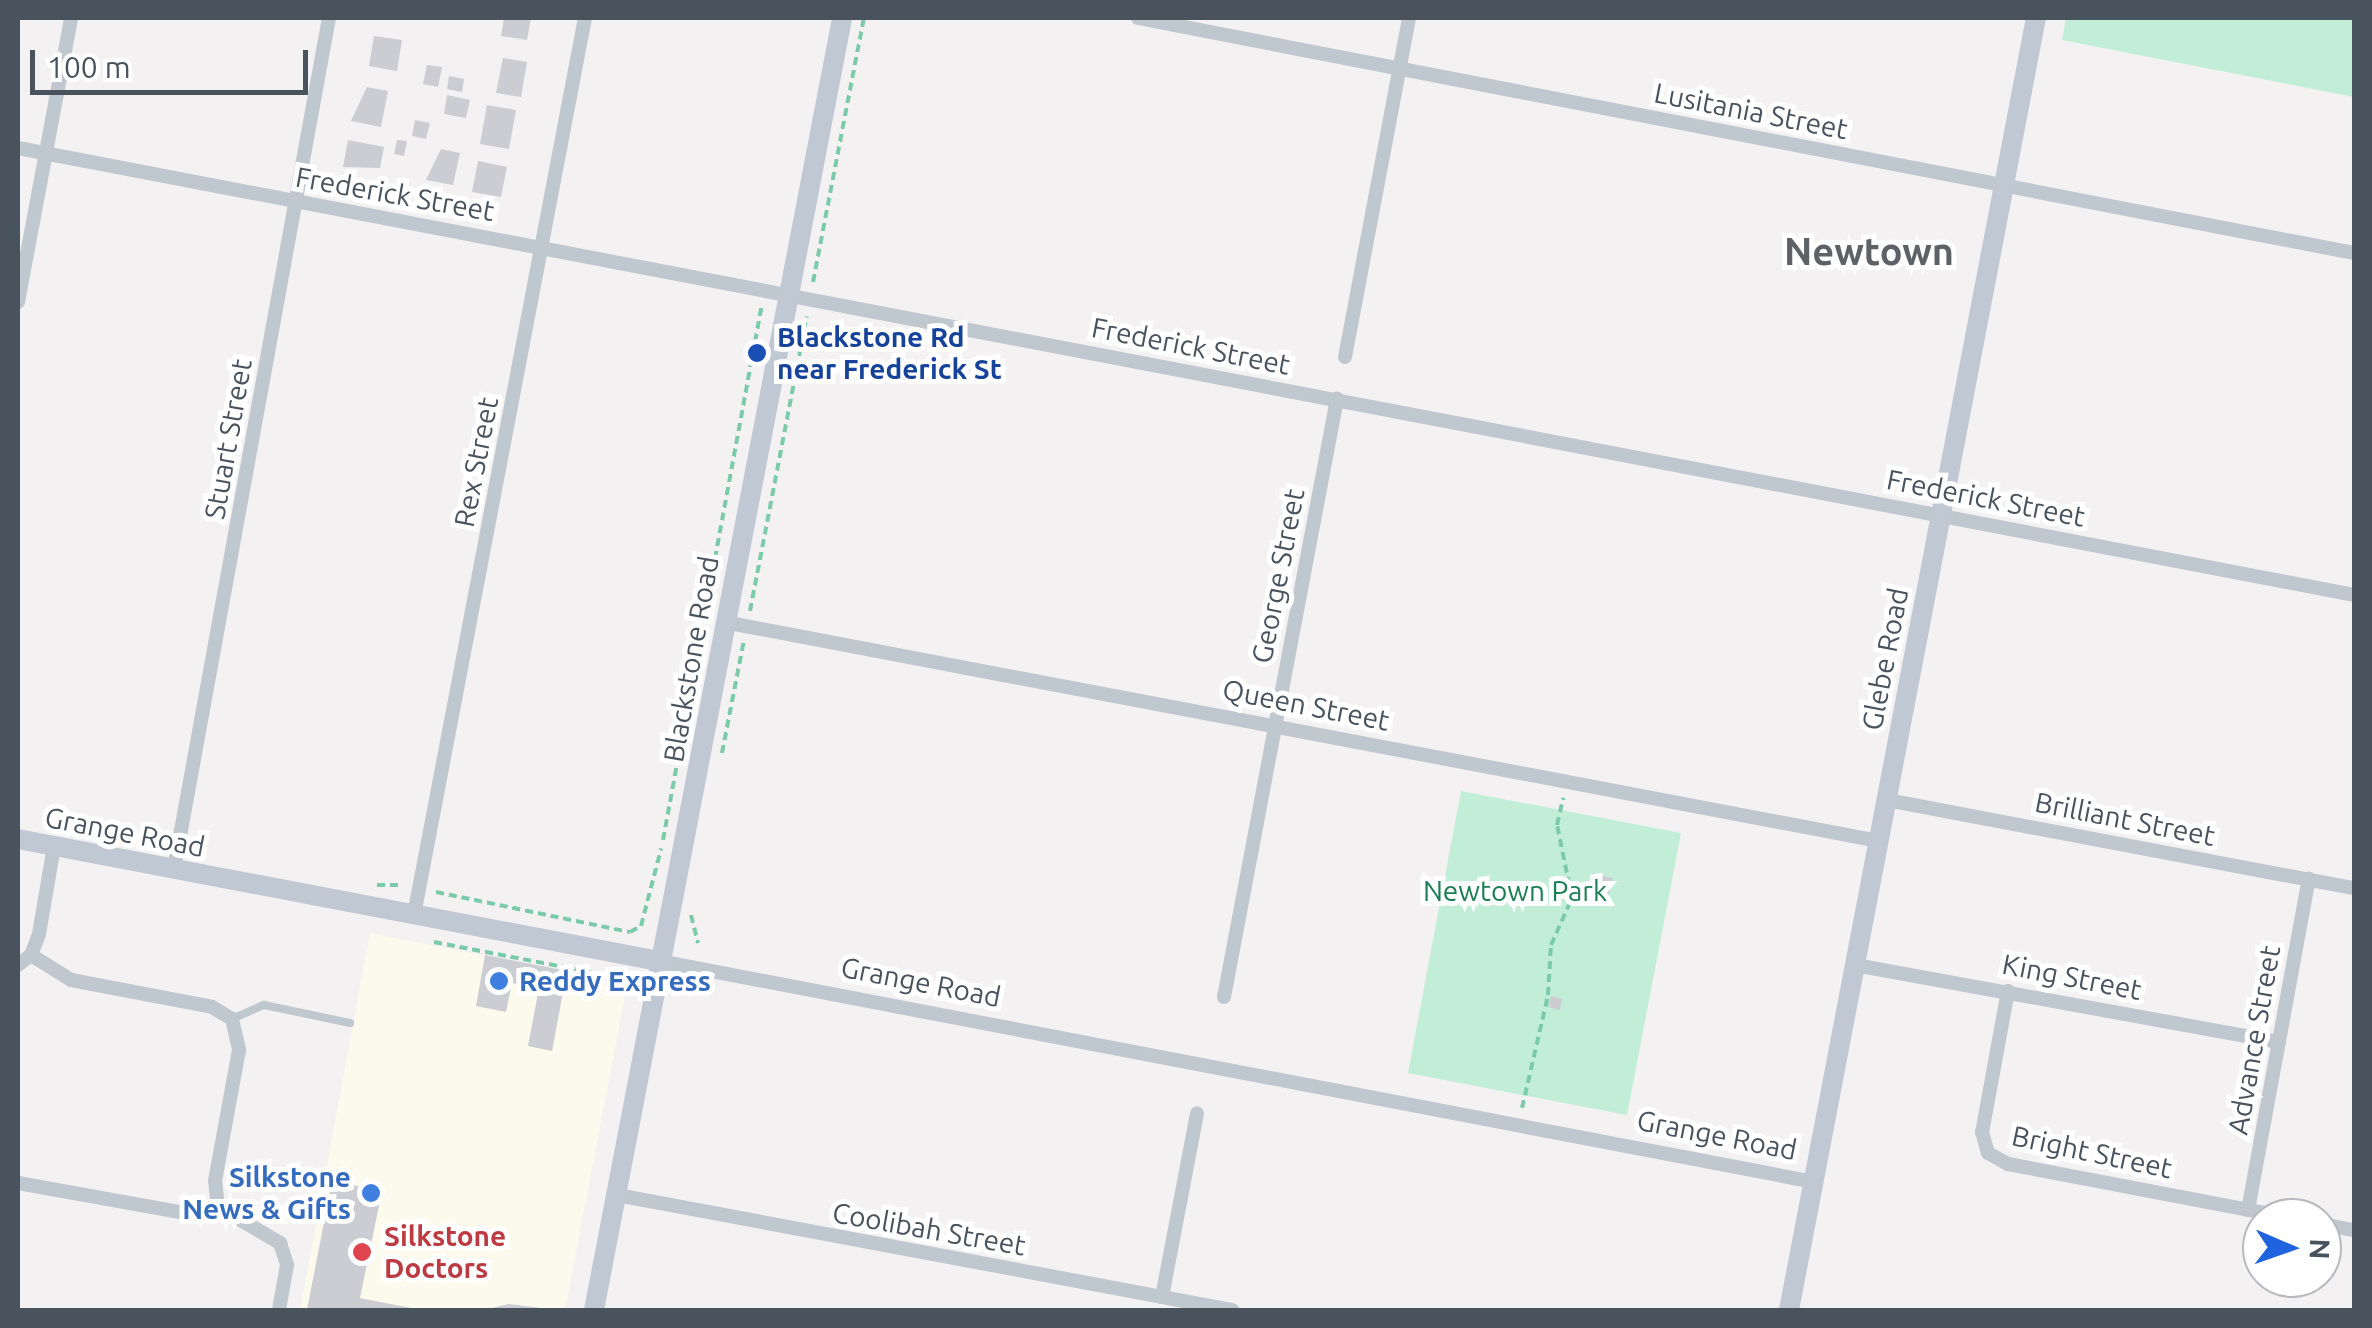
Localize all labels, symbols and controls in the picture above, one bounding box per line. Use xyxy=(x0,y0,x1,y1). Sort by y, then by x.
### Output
scale bar xyxy=(35,30,312,92)
text: 100 m xyxy=(47,50,131,84)
street label: Lusitania Street xyxy=(1651,76,1851,146)
street label: Frederick Street xyxy=(293,160,497,228)
district label: Newtown xyxy=(1784,229,1954,275)
street label: Frederick Street xyxy=(1089,310,1293,382)
place label: Blackstone Rd near Frederick St xyxy=(777,320,1002,386)
marker: Blackstone Rd near Frederick St xyxy=(746,342,768,364)
street label: Stuart Street xyxy=(197,356,259,522)
street label: Rex Street xyxy=(447,394,505,530)
street label: Frederick Street xyxy=(1884,462,2088,534)
street label: George Street xyxy=(1245,486,1311,666)
street label: Blackstone Road xyxy=(656,553,726,765)
street label: Glebe Road xyxy=(1855,585,1915,733)
street label: Queen Street xyxy=(1220,672,1392,738)
street label: Brilliant Street xyxy=(2032,785,2218,853)
street label: Grange Road xyxy=(42,800,208,864)
park label: Newtown Park xyxy=(1423,874,1607,908)
street label: Advance Street xyxy=(2221,943,2287,1137)
street label: King Street xyxy=(2000,947,2144,1007)
street label: Grange Road xyxy=(838,950,1004,1014)
place label: Reddy Express xyxy=(519,964,711,998)
marker: Reddy Express xyxy=(488,970,510,992)
street label: Grange Road xyxy=(1634,1103,1800,1167)
street label: Bright Street xyxy=(2009,1119,2175,1185)
place label: Silkstone News & Gifts xyxy=(182,1160,351,1226)
marker: Silkstone News & Gifts xyxy=(360,1182,382,1204)
street label: Coolibah Street xyxy=(830,1195,1028,1263)
north arrow xyxy=(2242,1198,2342,1298)
place label: Silkstone Doctors xyxy=(384,1219,506,1285)
text: N xyxy=(2305,1238,2336,1260)
marker: Silkstone Doctors xyxy=(349,1239,375,1265)

